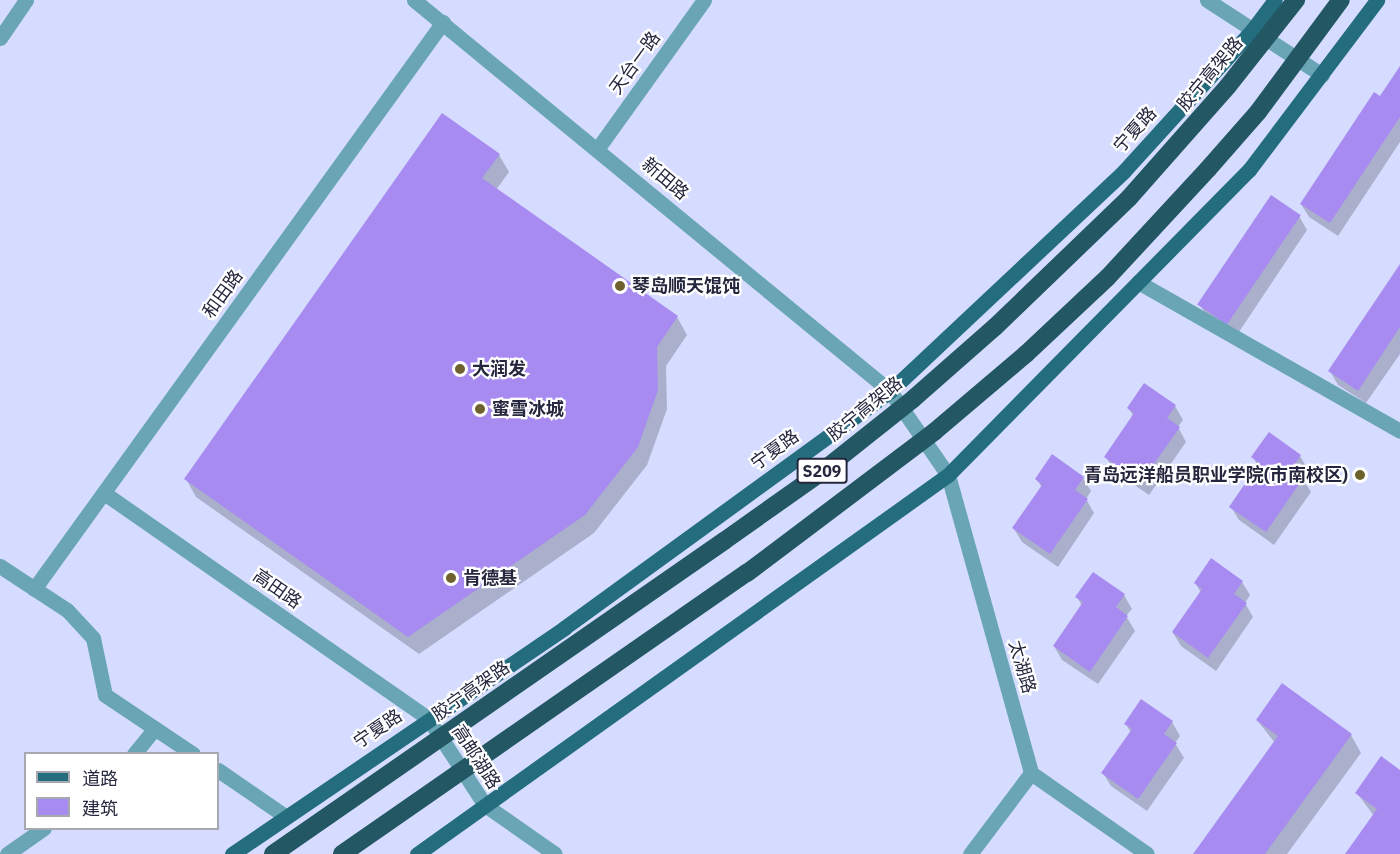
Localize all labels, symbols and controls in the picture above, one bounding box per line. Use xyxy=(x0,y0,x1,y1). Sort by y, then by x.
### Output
street label: 天台一路 xyxy=(605,28,665,98)
street label: 胶宁高架路 xyxy=(1173,33,1247,115)
street label: 宁夏路 xyxy=(1109,103,1161,157)
street label: 新田路 xyxy=(637,153,693,205)
street label: 和田路 xyxy=(198,266,248,322)
place label: 琴岛顺天馄饨 xyxy=(632,275,740,297)
marker: 琴岛顺天馄饨 xyxy=(613,279,627,293)
place label: 大润发 xyxy=(472,358,526,380)
marker: 大润发 xyxy=(453,362,467,376)
street label: 胶宁高架路 xyxy=(823,372,907,446)
place label: 蜜雪冰城 xyxy=(492,398,564,420)
marker: 蜜雪冰城 xyxy=(473,402,487,416)
street label: 宁夏路 xyxy=(747,425,803,475)
road number: S209 xyxy=(796,458,848,484)
place label: 青岛远洋船员职业学院(市南校区) xyxy=(1084,464,1348,486)
marker: 青岛远洋船员职业学院(市南校区) xyxy=(1353,468,1367,482)
street label: 高田路 xyxy=(249,565,305,613)
place label: 肯德基 xyxy=(463,567,517,589)
marker: 肯德基 xyxy=(444,571,458,585)
street label: 太湖路 xyxy=(1004,638,1040,696)
street label: 胶宁高架路 xyxy=(428,656,514,726)
street label: 宁夏路 xyxy=(350,705,406,753)
street label: 高邮湖路 xyxy=(447,721,505,793)
legend xyxy=(24,752,219,830)
text: 道路 xyxy=(82,767,118,790)
text: 建筑 xyxy=(82,797,118,820)

